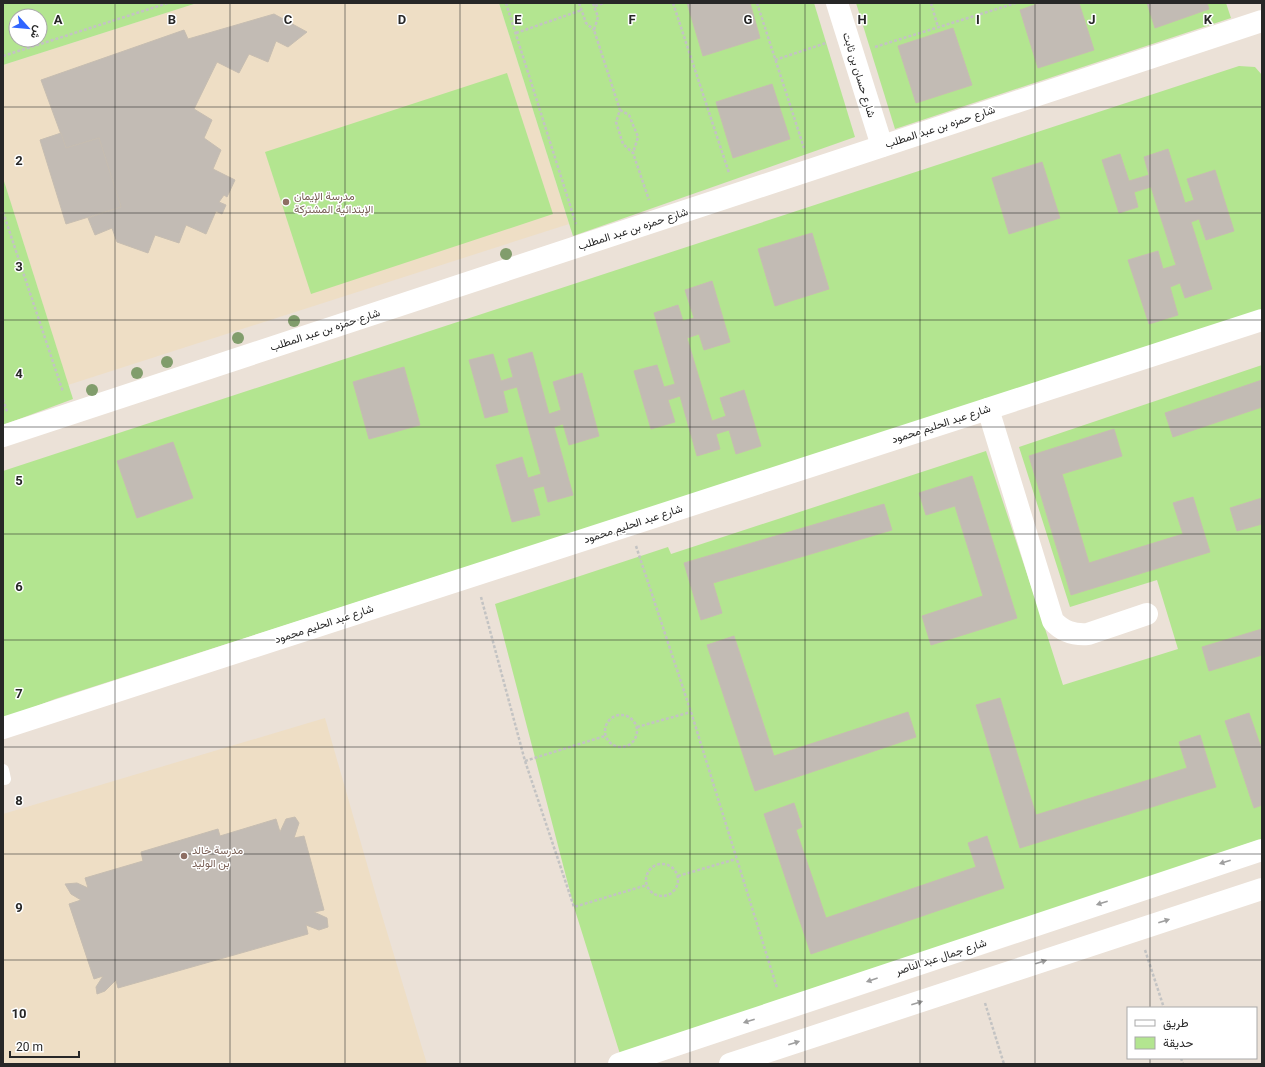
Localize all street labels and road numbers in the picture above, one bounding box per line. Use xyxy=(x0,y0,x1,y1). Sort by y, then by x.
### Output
street label: شارع حسان بن ثابت xyxy=(839,31,878,120)
street label: شارع حمزه بن عبد المطلب xyxy=(883,103,997,152)
street label: شارع حمزه بن عبد المطلب xyxy=(576,205,690,254)
street label: شارع حمزه بن عبد المطلب xyxy=(268,306,382,355)
street label: شارع عبد الحليم محمود xyxy=(890,402,993,447)
street label: شارع عبد الحليم محمود xyxy=(582,502,685,547)
street label: شارع عبد الحليم محمود xyxy=(273,602,376,647)
street label: شارع جمال عبد الناصر xyxy=(893,936,989,979)

